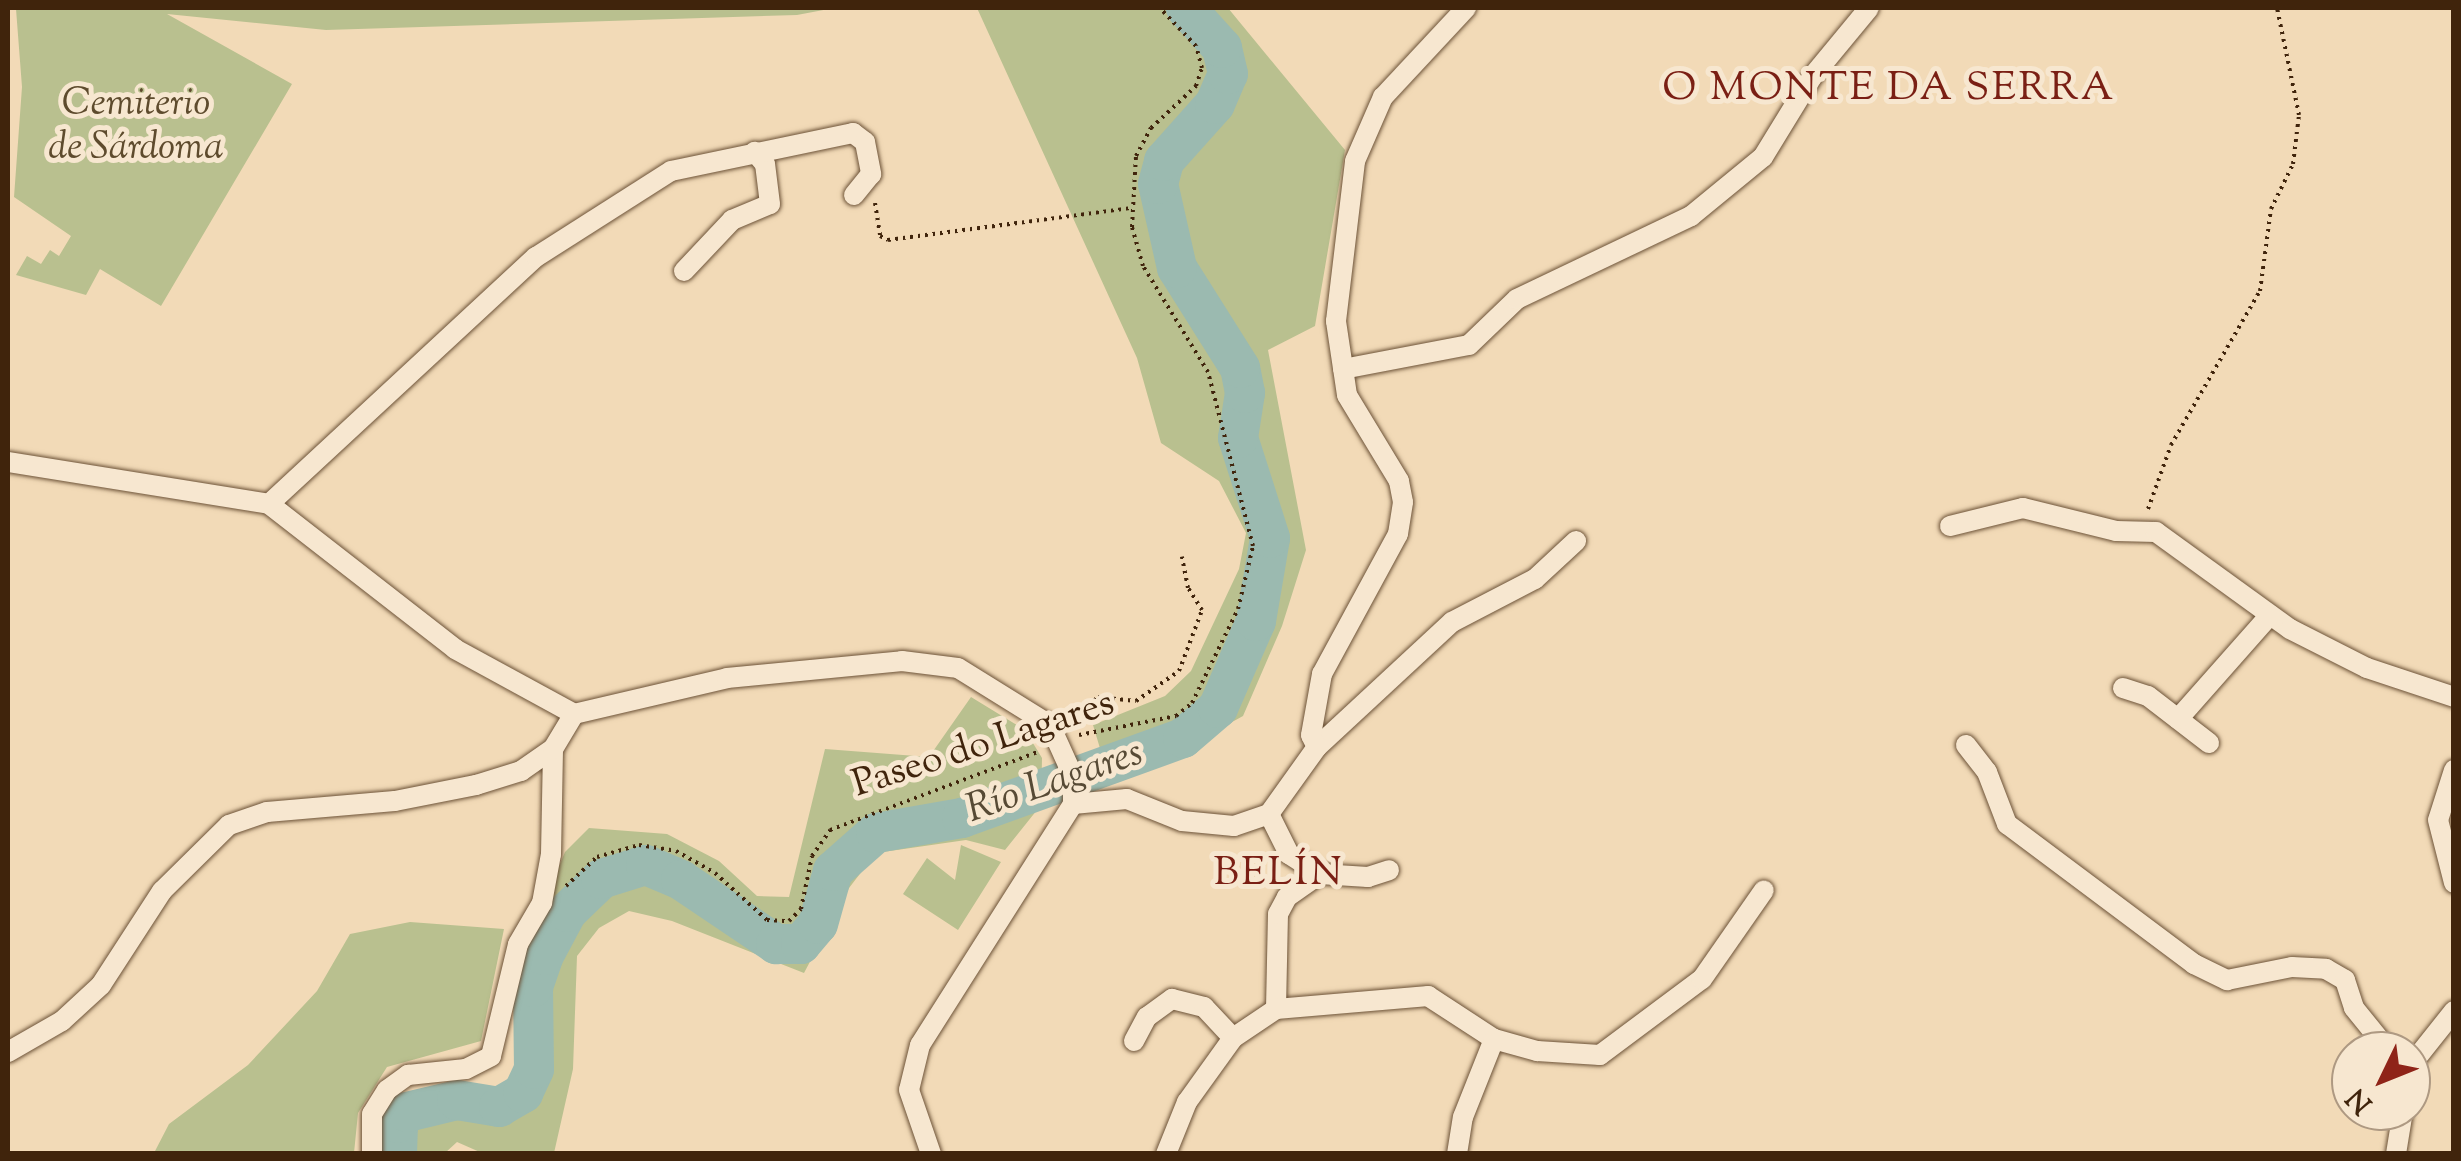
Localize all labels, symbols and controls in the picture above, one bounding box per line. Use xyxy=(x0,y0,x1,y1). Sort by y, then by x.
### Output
district label: O MONTE DA SERRA xyxy=(1662,66,2116,114)
park label: Cemiterio de Sárdoma xyxy=(49,83,223,172)
street label: Paseo do Lagares xyxy=(848,682,1120,810)
water label: Río Lagares xyxy=(960,730,1150,836)
district label: BELÍN xyxy=(1213,851,1345,899)
north arrow xyxy=(2331,1031,2431,1131)
text: N xyxy=(2338,1078,2383,1122)

